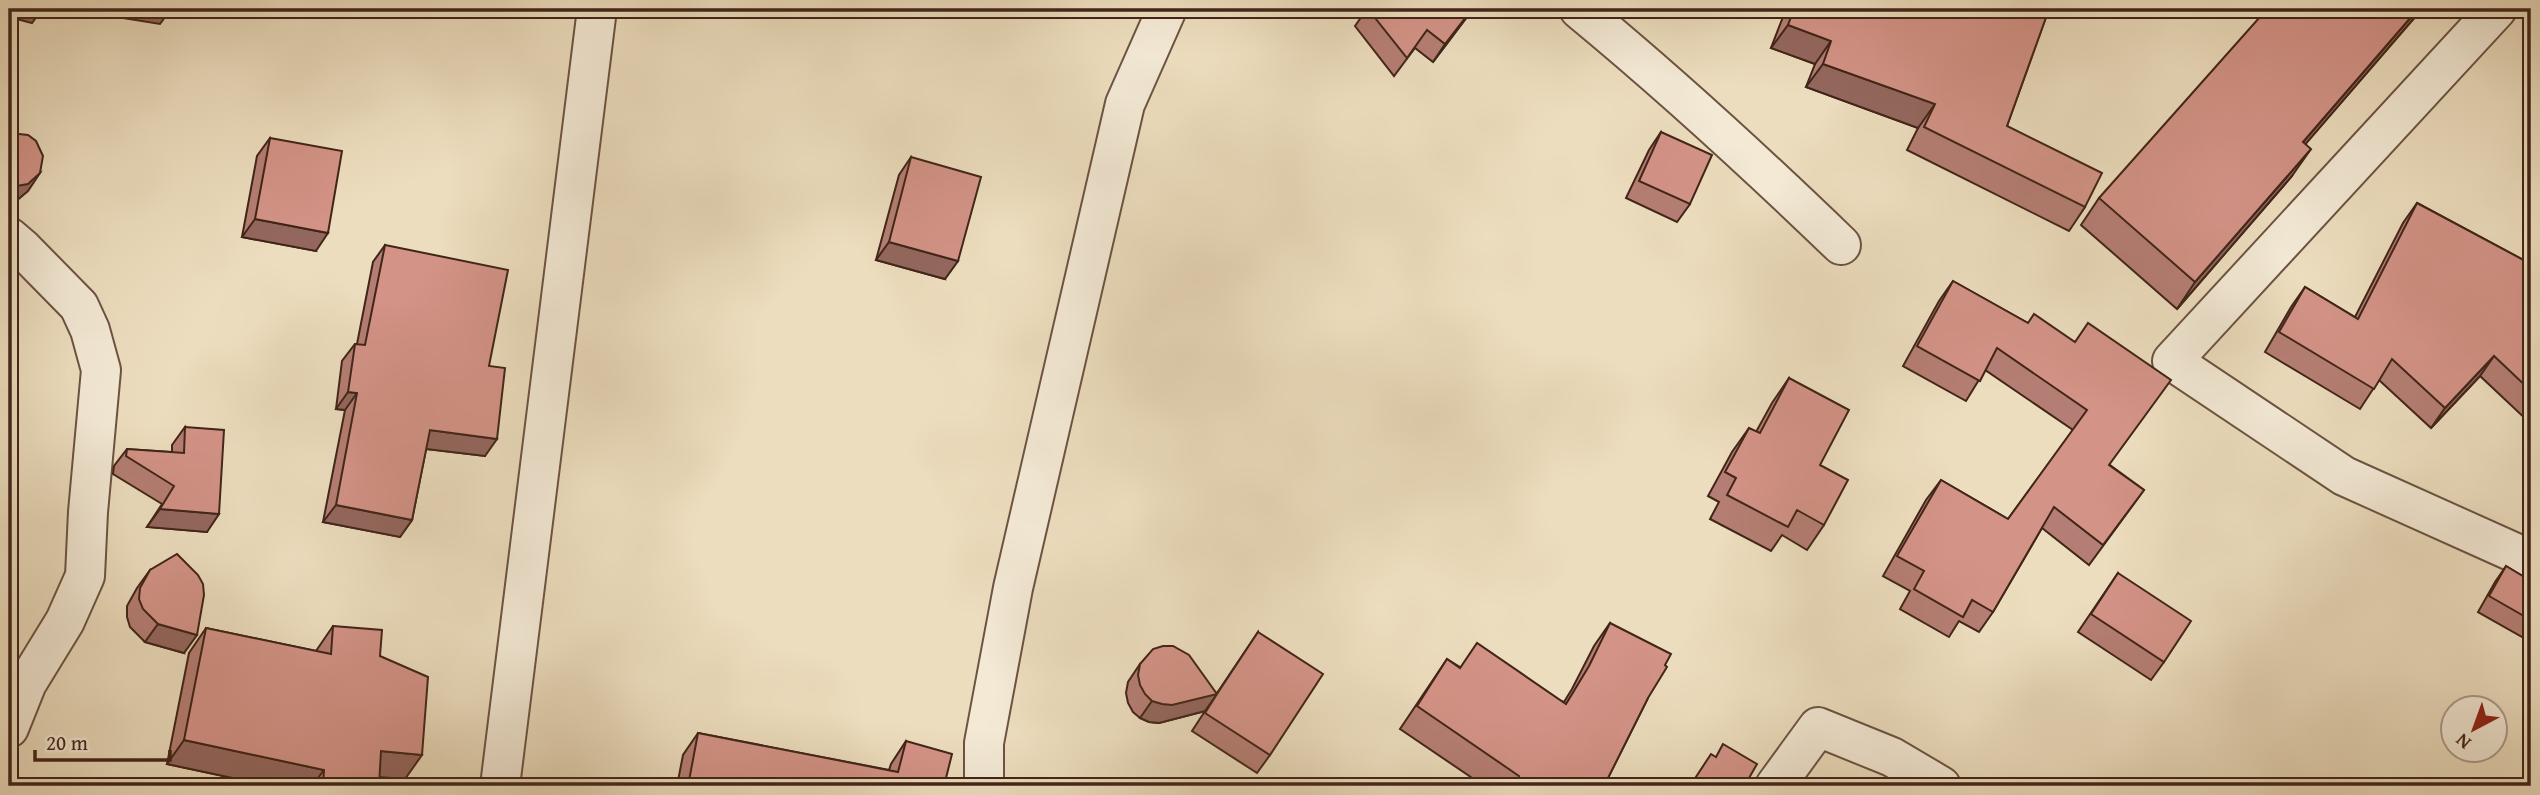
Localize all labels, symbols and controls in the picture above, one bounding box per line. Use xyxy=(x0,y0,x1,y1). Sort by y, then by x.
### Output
north arrow xyxy=(2438,694,2508,764)
scale bar xyxy=(35,718,170,762)
text: 20 m xyxy=(46,727,88,758)
text: N xyxy=(2449,727,2477,757)

